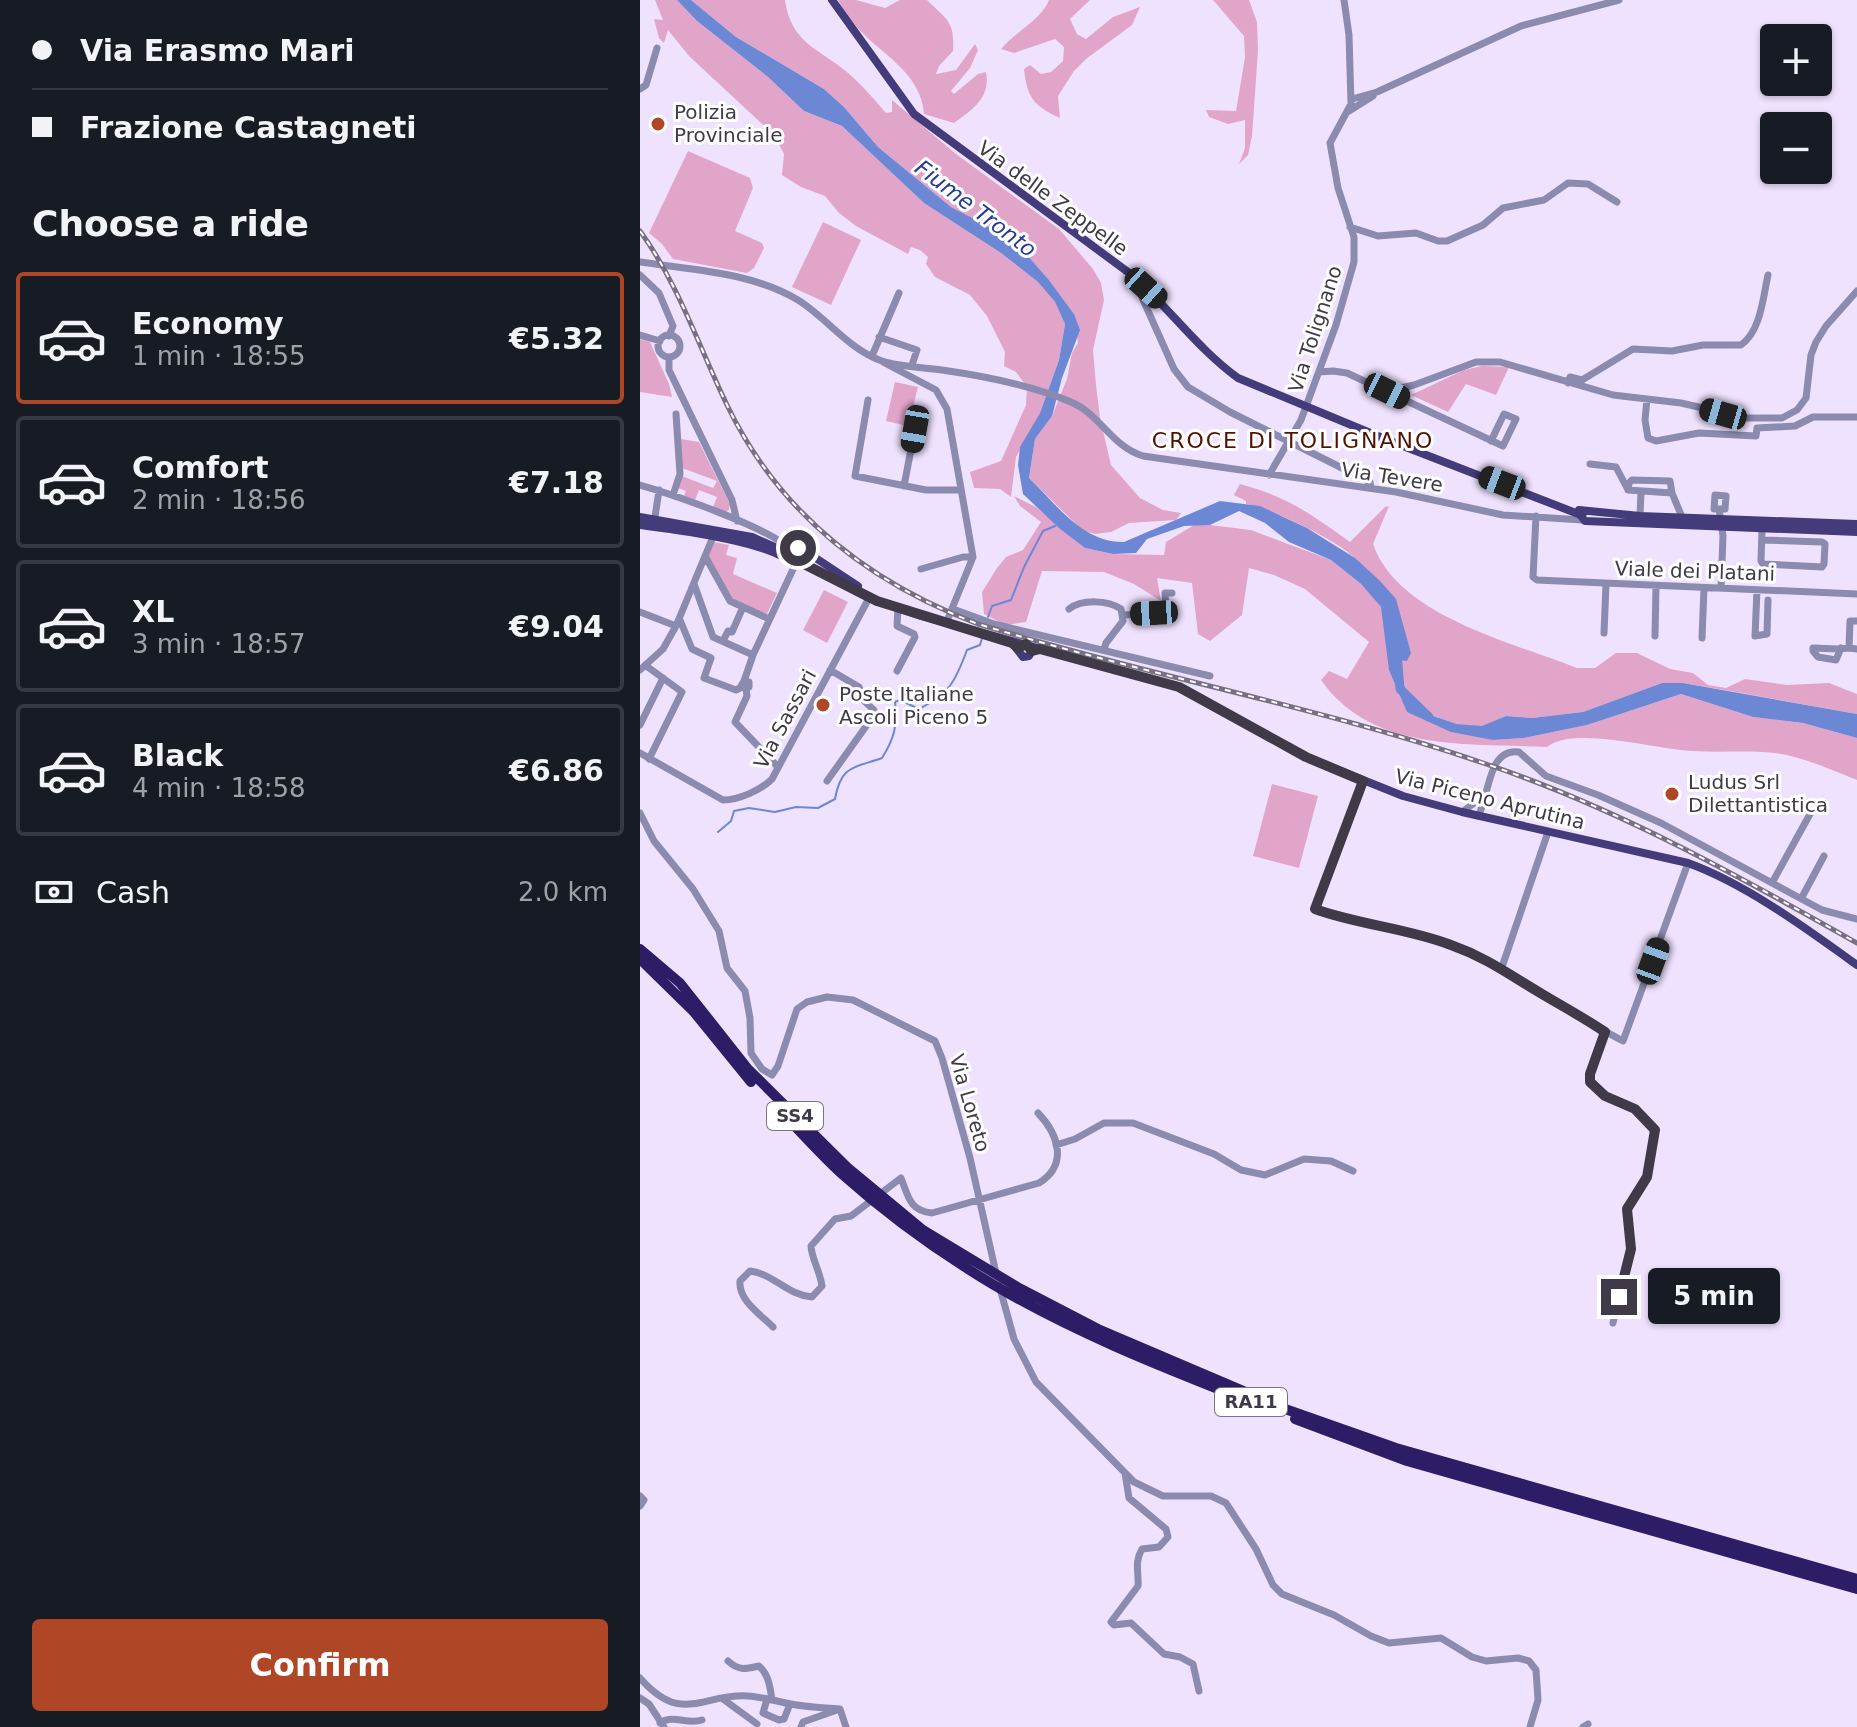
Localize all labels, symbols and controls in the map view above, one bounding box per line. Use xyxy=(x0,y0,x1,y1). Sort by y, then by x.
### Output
map controls xyxy=(1760,24,1832,184)
button: + xyxy=(1760,24,1832,96)
text: Via Erasmo Mari xyxy=(80,33,355,68)
place label: Polizia Provinciale xyxy=(674,100,782,147)
text: Frazione Castagneti xyxy=(80,110,417,145)
button: − xyxy=(1760,112,1832,184)
marker: Polizia Provinciale xyxy=(649,115,667,133)
street label: Via delle Zeppelle xyxy=(973,136,1133,260)
water label: Fiume Tronto xyxy=(910,155,1041,262)
text: Choose a ride xyxy=(32,203,309,244)
street label: Via Tolignano xyxy=(1283,262,1347,396)
car xyxy=(1120,263,1172,313)
icon: car xyxy=(36,302,108,374)
text: Economy xyxy=(132,306,284,341)
text: €5.32 xyxy=(509,321,604,356)
text: 1 min · 18:55 xyxy=(132,341,306,371)
car xyxy=(1360,370,1414,412)
car xyxy=(1697,396,1749,432)
car xyxy=(899,403,931,455)
district label: CROCE DI TOLIGNANO xyxy=(1152,428,1434,453)
icon: car xyxy=(36,446,108,518)
text: Comfort xyxy=(132,450,269,485)
street label: Via Tevere xyxy=(1339,457,1445,497)
car xyxy=(1475,463,1529,503)
text: €7.18 xyxy=(509,465,604,500)
text: 2 min · 18:56 xyxy=(132,485,306,515)
route start xyxy=(780,530,816,566)
street label: Viale dei Platani xyxy=(1614,556,1776,586)
icon: car xyxy=(36,590,108,662)
text: XL xyxy=(132,594,174,629)
car xyxy=(1129,600,1179,626)
text: €9.04 xyxy=(509,609,604,644)
text: 3 min · 18:57 xyxy=(132,629,306,659)
street label: Via Sassari xyxy=(749,665,821,773)
place label: Poste Italiane Ascoli Piceno 5 xyxy=(839,682,988,729)
marker: Poste Italiane Ascoli Piceno 5 xyxy=(814,696,832,714)
icon: car xyxy=(36,734,108,806)
text: Black xyxy=(132,738,223,773)
text: €6.86 xyxy=(509,753,604,788)
street label: Via Piceno Aprutina xyxy=(1393,764,1587,834)
place label: Ludus Srl Dilettantistica xyxy=(1688,770,1828,817)
text: 4 min · 18:58 xyxy=(132,773,306,803)
marker: Ludus Srl Dilettantistica xyxy=(1663,785,1681,803)
icon: cash xyxy=(32,870,76,914)
text: Cash xyxy=(96,875,170,910)
text: 2.0 km xyxy=(518,877,608,907)
car xyxy=(1634,934,1672,988)
street label: Via Loreto xyxy=(945,1051,995,1155)
road number: SS4 xyxy=(767,1102,823,1130)
callout: 5 min xyxy=(1647,1269,1779,1325)
route end xyxy=(1601,1279,1637,1315)
text: 5 min xyxy=(1673,1281,1755,1311)
road number: RA11 xyxy=(1215,1388,1287,1416)
button: Confirm xyxy=(32,1619,608,1711)

